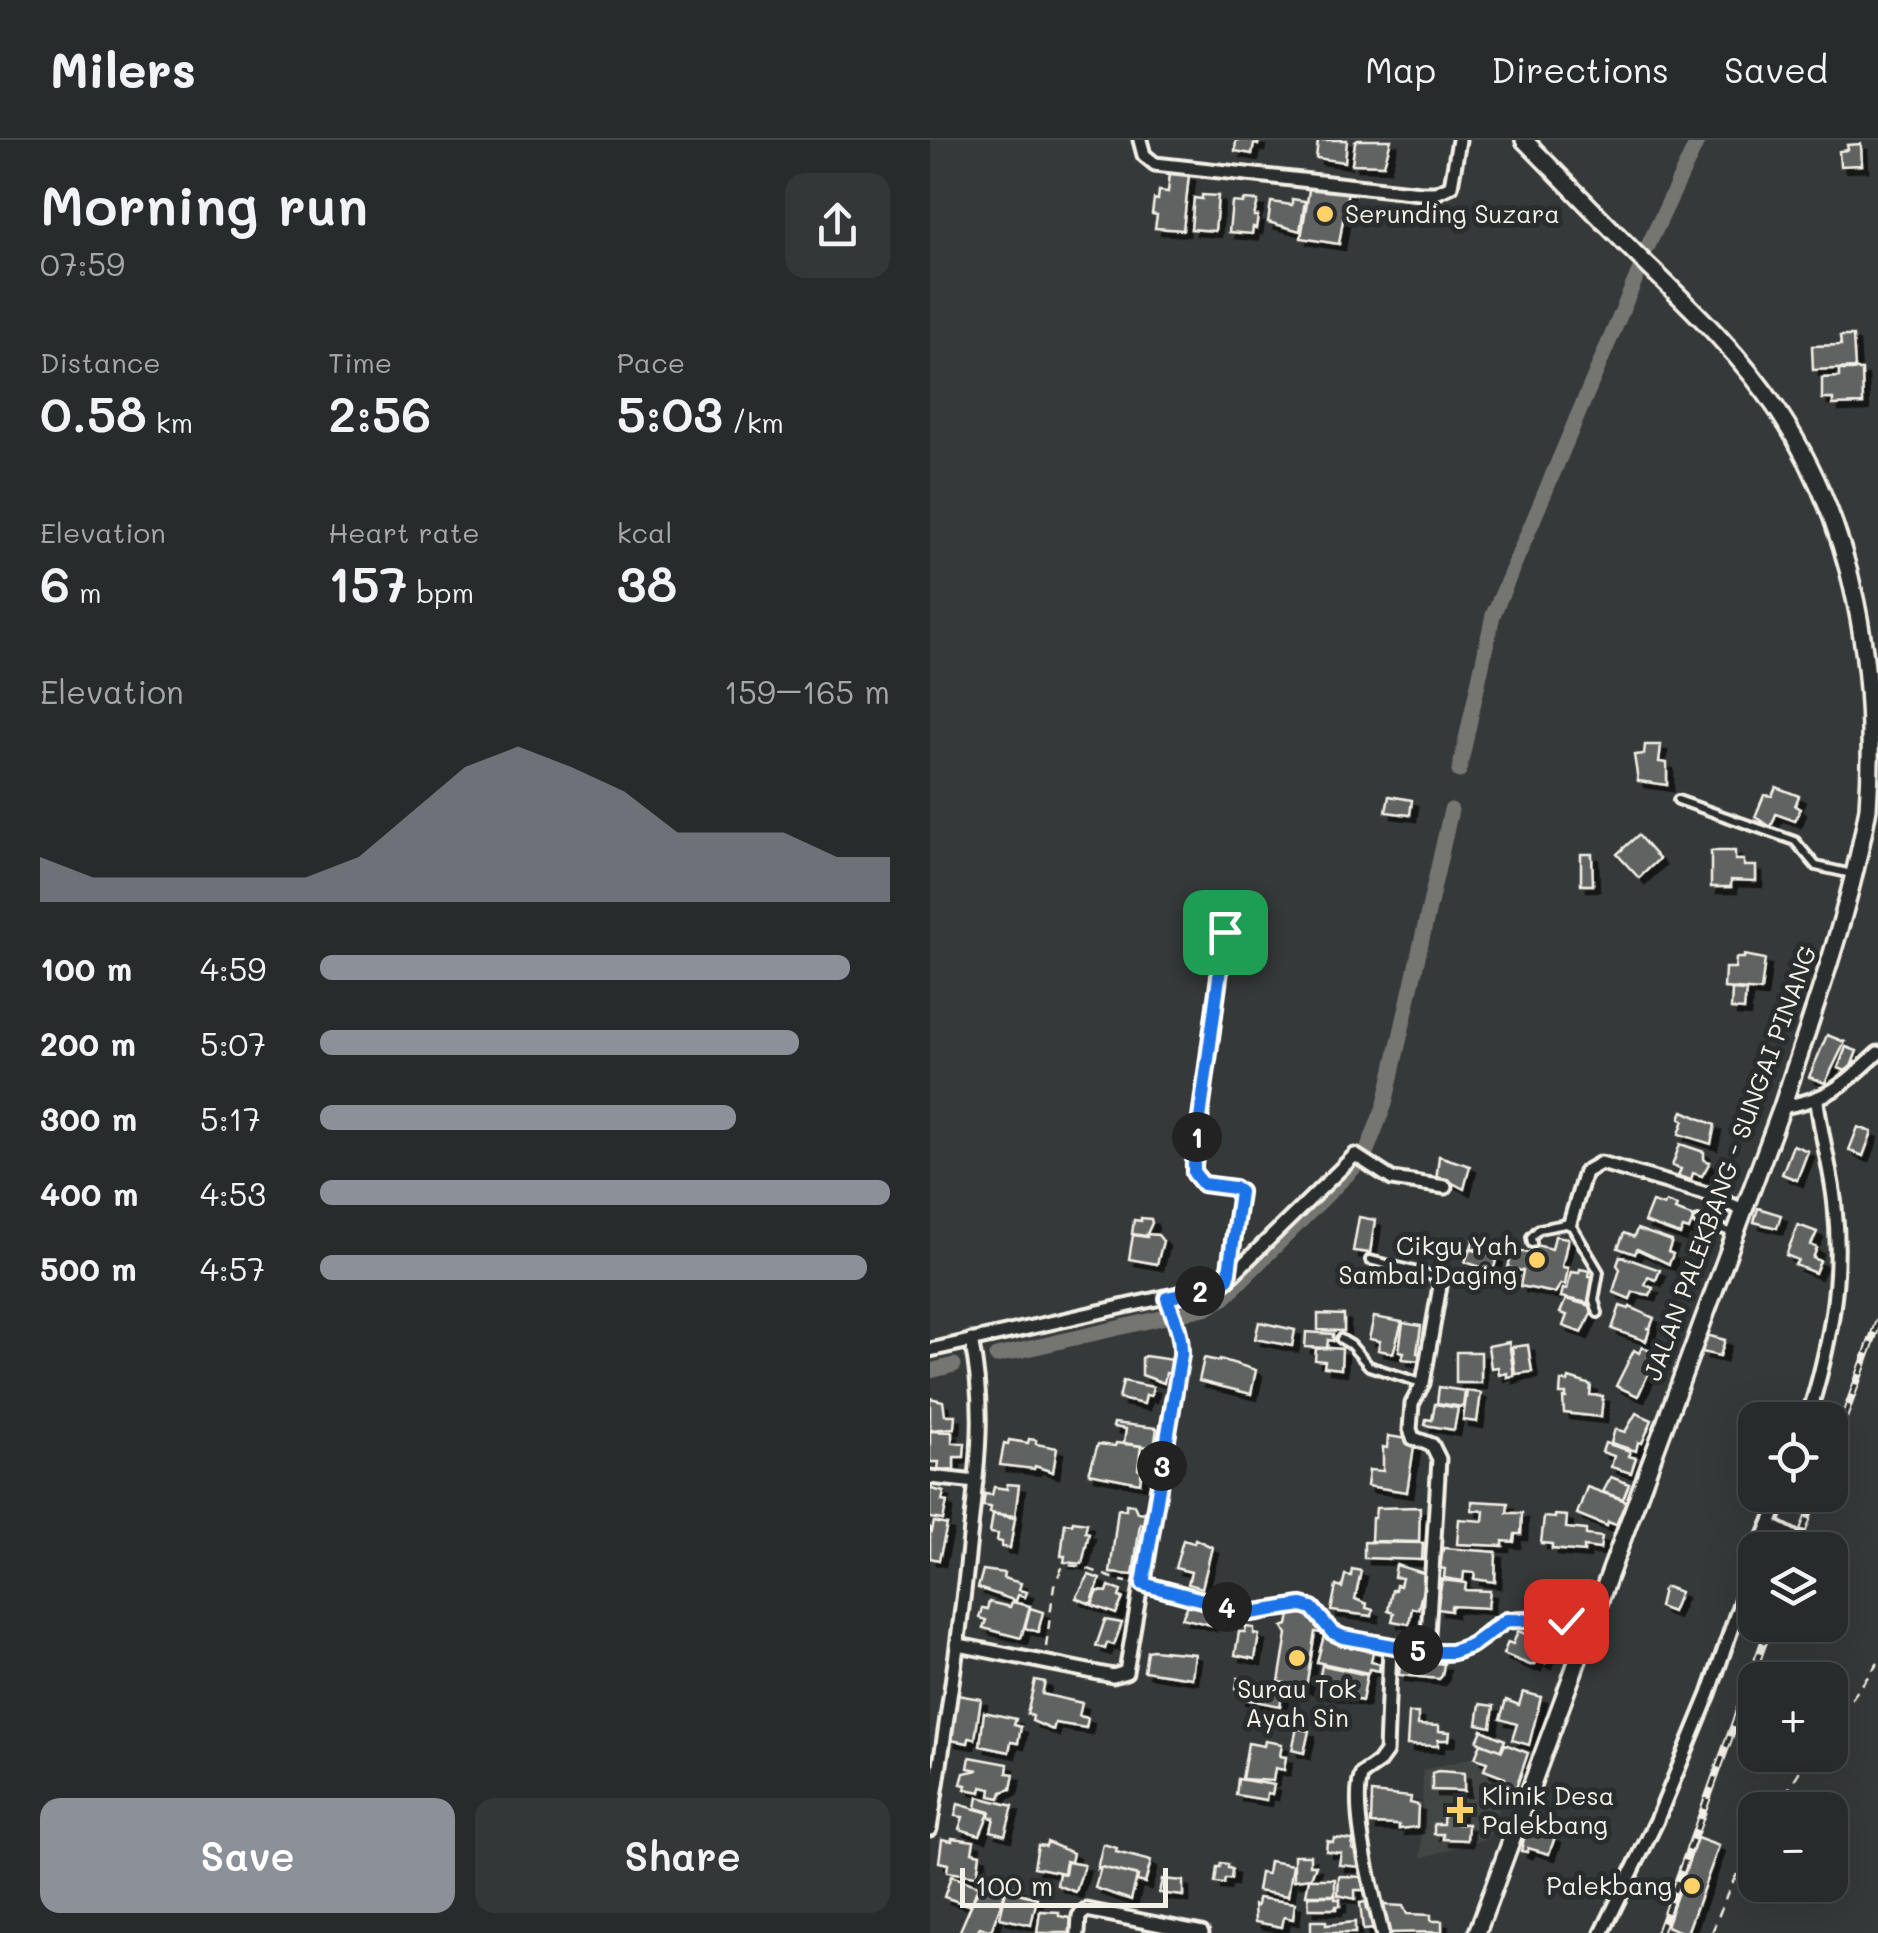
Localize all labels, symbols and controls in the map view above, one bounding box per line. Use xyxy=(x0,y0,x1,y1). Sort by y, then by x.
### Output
text: Milers xyxy=(50,38,196,100)
text: Map xyxy=(1365,46,1436,92)
text: Directions xyxy=(1491,46,1669,92)
text: Saved xyxy=(1724,46,1828,92)
text: Morning run xyxy=(40,168,368,240)
button: share xyxy=(785,173,890,278)
place label: Serunding Suzara xyxy=(1345,197,1560,229)
marker: Serunding Suzara xyxy=(1314,203,1336,225)
text: 07:59 xyxy=(40,242,125,284)
text: Distance xyxy=(40,344,161,380)
text: Time xyxy=(328,344,392,380)
text: Pace xyxy=(617,344,685,380)
text: 0.58 xyxy=(40,380,147,446)
text: 2:56 xyxy=(328,380,431,446)
text: 5:03 xyxy=(617,380,723,446)
text: km xyxy=(147,404,193,440)
text: /km xyxy=(723,404,784,440)
text: Elevation xyxy=(40,514,166,550)
text: Heart rate xyxy=(328,514,480,550)
text: kcal xyxy=(617,514,672,550)
text: 6 xyxy=(40,550,70,616)
text: 157 xyxy=(328,550,408,616)
text: 38 xyxy=(617,550,677,616)
text: m xyxy=(70,574,102,610)
text: bpm xyxy=(408,574,474,610)
text: Elevation xyxy=(40,670,184,712)
text: 159–165 m xyxy=(724,670,890,712)
pin xyxy=(1183,890,1268,975)
icon: arrive xyxy=(1198,905,1253,960)
street label: JALAN PALEKBANG - SUNGAI PINANG xyxy=(1635,941,1823,1384)
text: 100 m xyxy=(40,947,132,989)
text: 4:59 xyxy=(200,947,266,989)
text: 200 m xyxy=(40,1022,136,1064)
text: 5:07 xyxy=(200,1022,266,1064)
text: 300 m xyxy=(40,1097,137,1139)
text: 5:17 xyxy=(200,1097,261,1139)
pin: 1 xyxy=(1172,1112,1222,1162)
text: 1 xyxy=(1191,1119,1203,1155)
text: 400 m xyxy=(40,1172,138,1214)
text: 4:53 xyxy=(200,1172,266,1214)
place label: Cikgu Yah Sambal Daging xyxy=(1338,1229,1517,1290)
text: 500 m xyxy=(40,1247,137,1289)
text: 4:57 xyxy=(200,1247,265,1289)
marker: Cikgu Yah Sambal Daging xyxy=(1526,1249,1548,1271)
pin: 2 xyxy=(1175,1266,1225,1316)
text: 2 xyxy=(1192,1273,1208,1309)
map controls xyxy=(1738,1402,1848,1902)
button: locate xyxy=(1738,1402,1848,1512)
pin: 3 xyxy=(1137,1441,1187,1491)
text: 3 xyxy=(1154,1448,1170,1484)
button: layers xyxy=(1738,1532,1848,1642)
pin xyxy=(1524,1579,1609,1664)
pin: 4 xyxy=(1202,1582,1252,1632)
text: 4 xyxy=(1218,1589,1236,1625)
icon: check xyxy=(1539,1594,1594,1649)
pin: 5 xyxy=(1393,1625,1443,1675)
text: 5 xyxy=(1410,1632,1426,1668)
marker: Surau Tok Ayah Sin xyxy=(1286,1647,1308,1669)
button: + xyxy=(1738,1662,1848,1772)
place label: Surau Tok Ayah Sin xyxy=(1237,1672,1357,1734)
place label: Klinik Desa Palekbang xyxy=(1482,1779,1614,1840)
button: − xyxy=(1738,1792,1848,1902)
marker: Klinik Desa Palekbang xyxy=(1447,1797,1473,1823)
button: Save xyxy=(40,1798,455,1913)
button: Share xyxy=(475,1798,890,1913)
scale bar xyxy=(960,1863,1168,1908)
text: 100 m xyxy=(975,1867,1053,1903)
place label: Palekbang xyxy=(1546,1869,1672,1901)
marker: Palekbang xyxy=(1681,1875,1703,1897)

